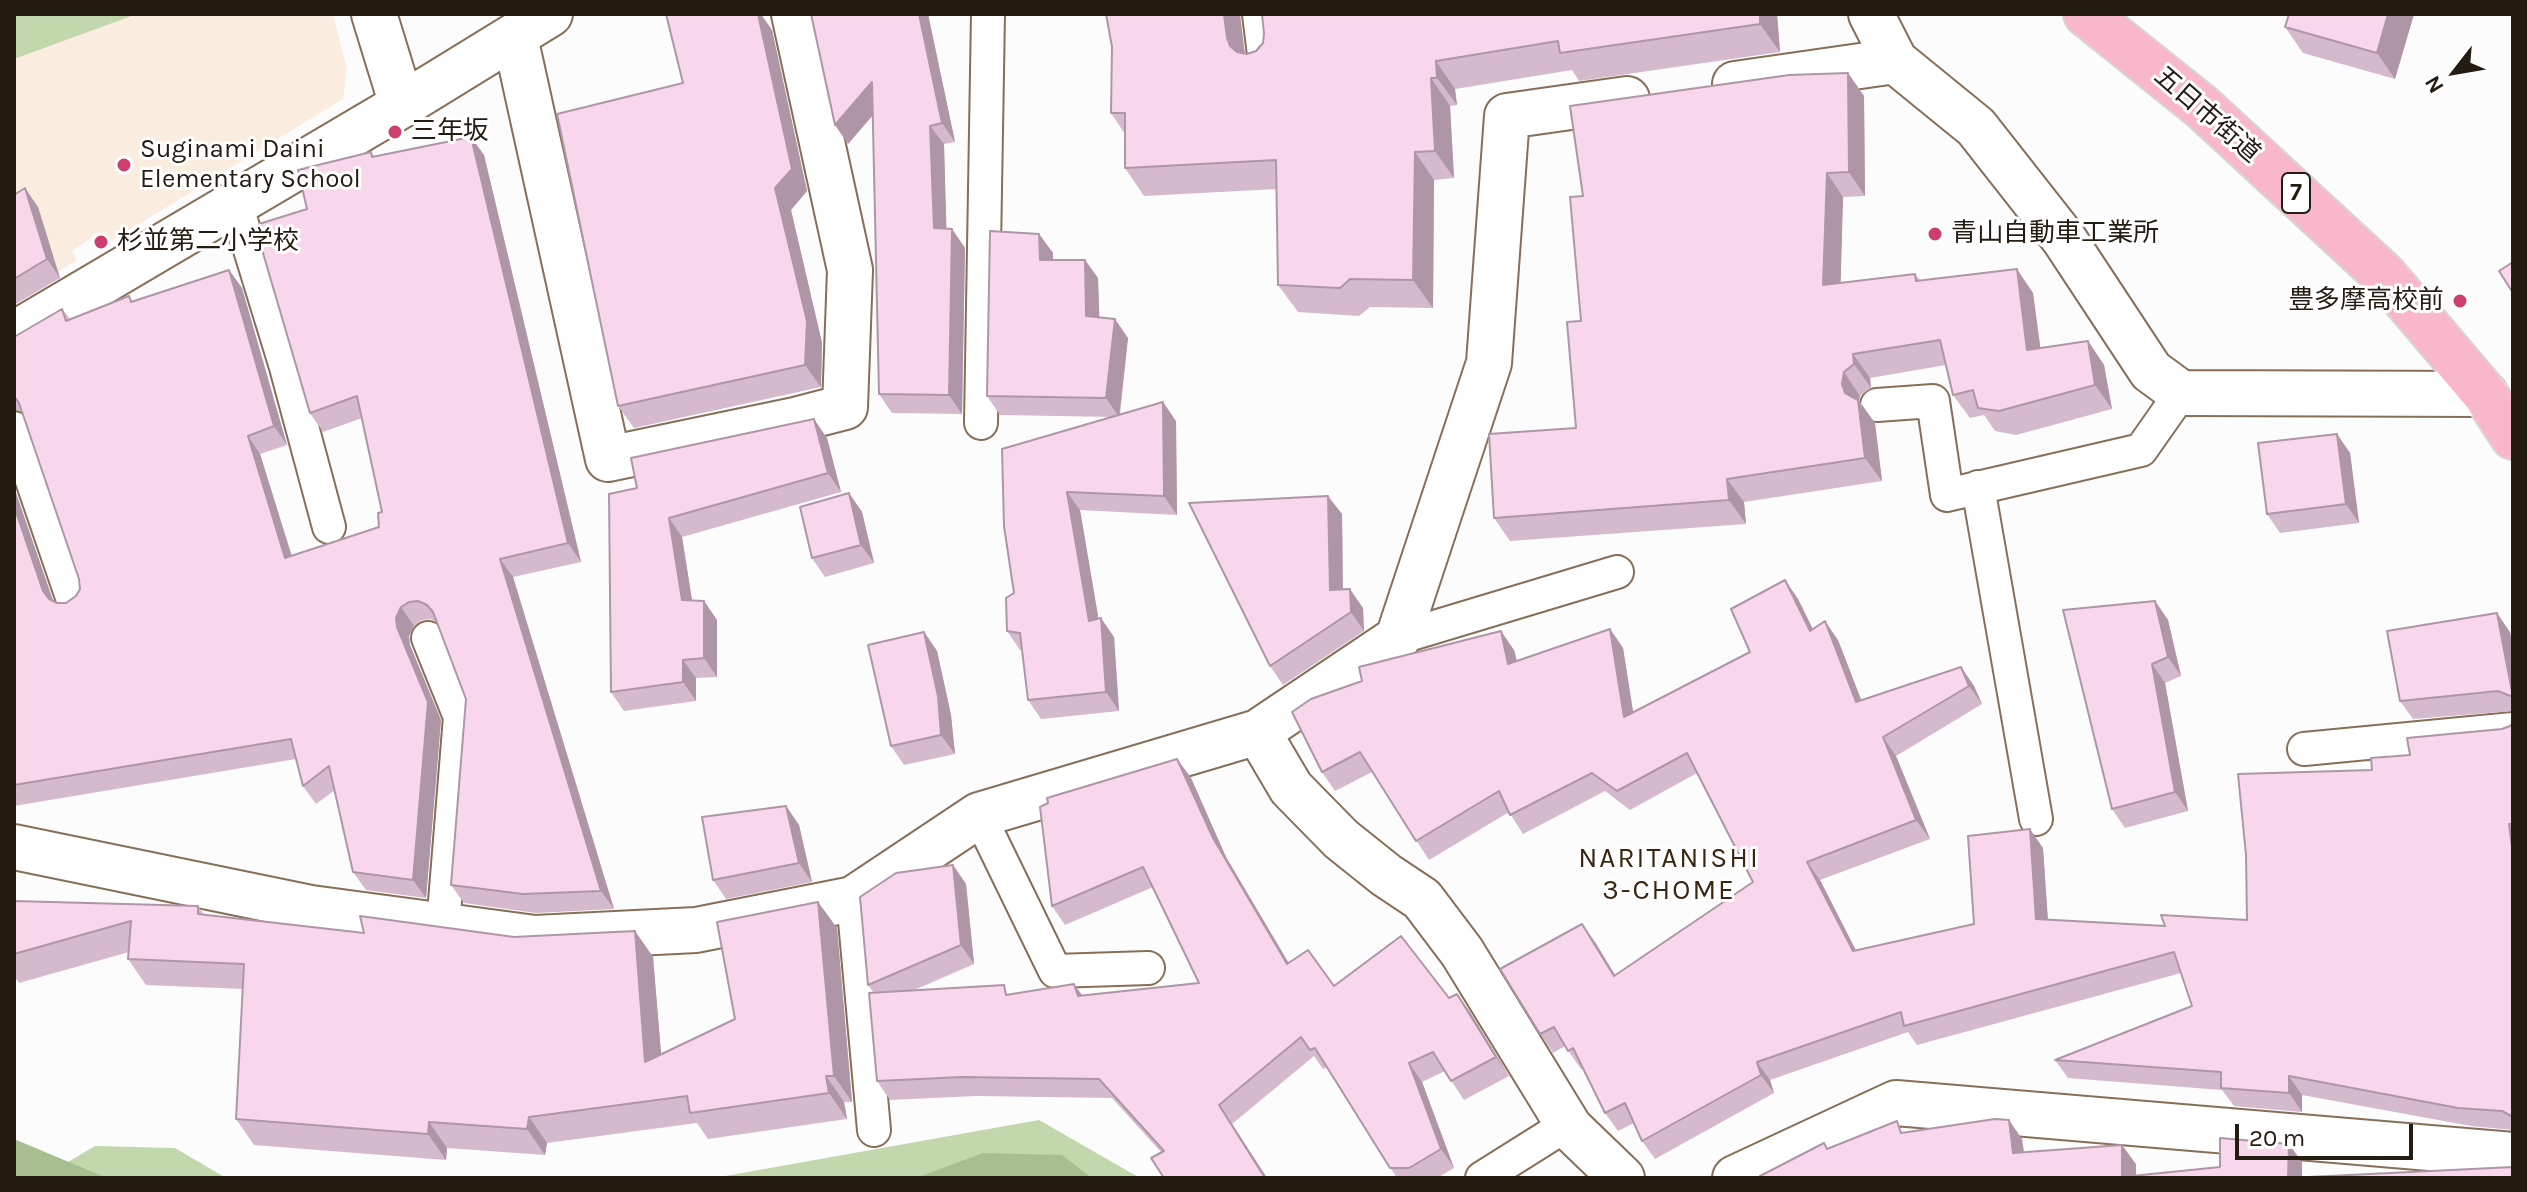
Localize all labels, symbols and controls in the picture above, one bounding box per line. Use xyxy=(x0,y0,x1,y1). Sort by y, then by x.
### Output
north arrow xyxy=(2415,32,2495,112)
street label: 五日市街道 xyxy=(2148,61,2266,169)
text: N xyxy=(2419,71,2450,98)
place label: 三年坂 xyxy=(411,116,489,148)
marker: 三年坂 xyxy=(386,123,404,141)
place label: Suginami Daini Elementary School xyxy=(140,134,361,196)
marker: Suginami Daini Elementary School xyxy=(115,156,133,174)
road number: 7 xyxy=(2282,173,2310,213)
place label: 青山自動車工業所 xyxy=(1951,218,2159,250)
marker: 青山自動車工業所 xyxy=(1926,225,1944,243)
place label: 杉並第二小学校 xyxy=(117,226,299,258)
marker: 杉並第二小学校 xyxy=(92,233,110,251)
place label: 豊多摩高校前 xyxy=(2288,285,2444,317)
marker: 豊多摩高校前 xyxy=(2451,292,2469,310)
district label: NARITANISHI 3-CHOME xyxy=(1578,842,1760,908)
scale bar xyxy=(2239,1108,2417,1158)
text: 20 m xyxy=(2249,1124,2305,1152)

